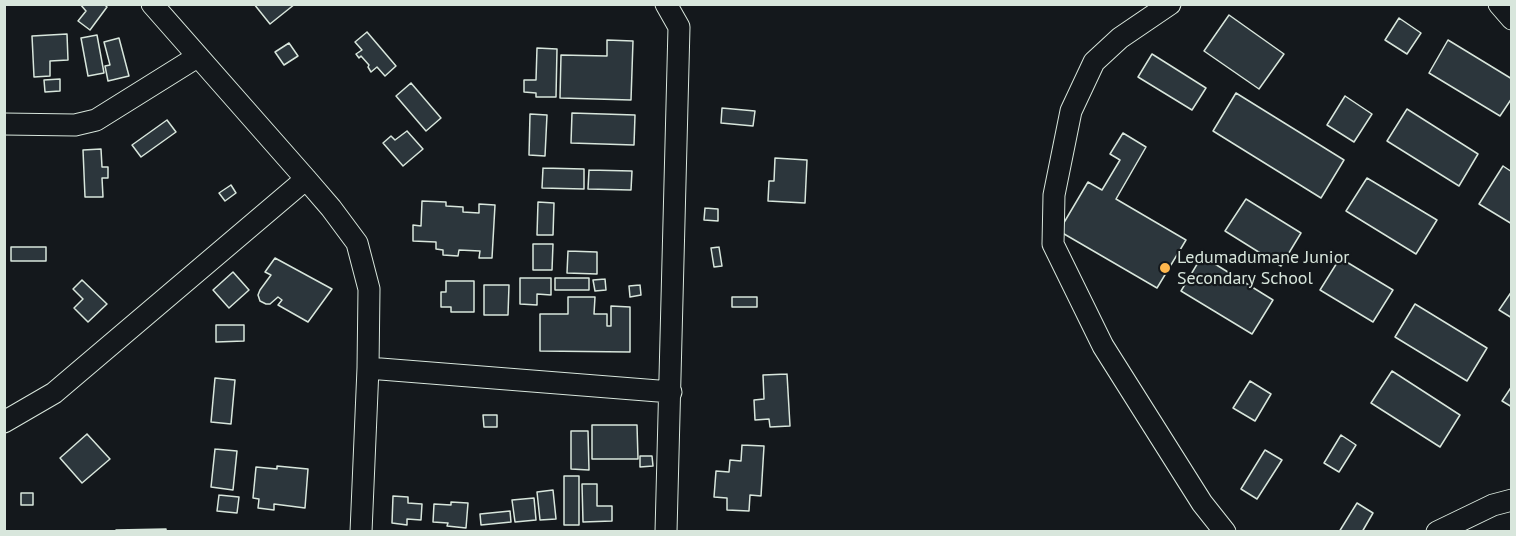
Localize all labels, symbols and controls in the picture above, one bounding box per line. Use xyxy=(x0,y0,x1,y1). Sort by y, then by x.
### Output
place label: Ledumadumane Junior Secondary School xyxy=(1177,247,1349,290)
marker: Ledumadumane Junior Secondary School xyxy=(1158,261,1172,275)

